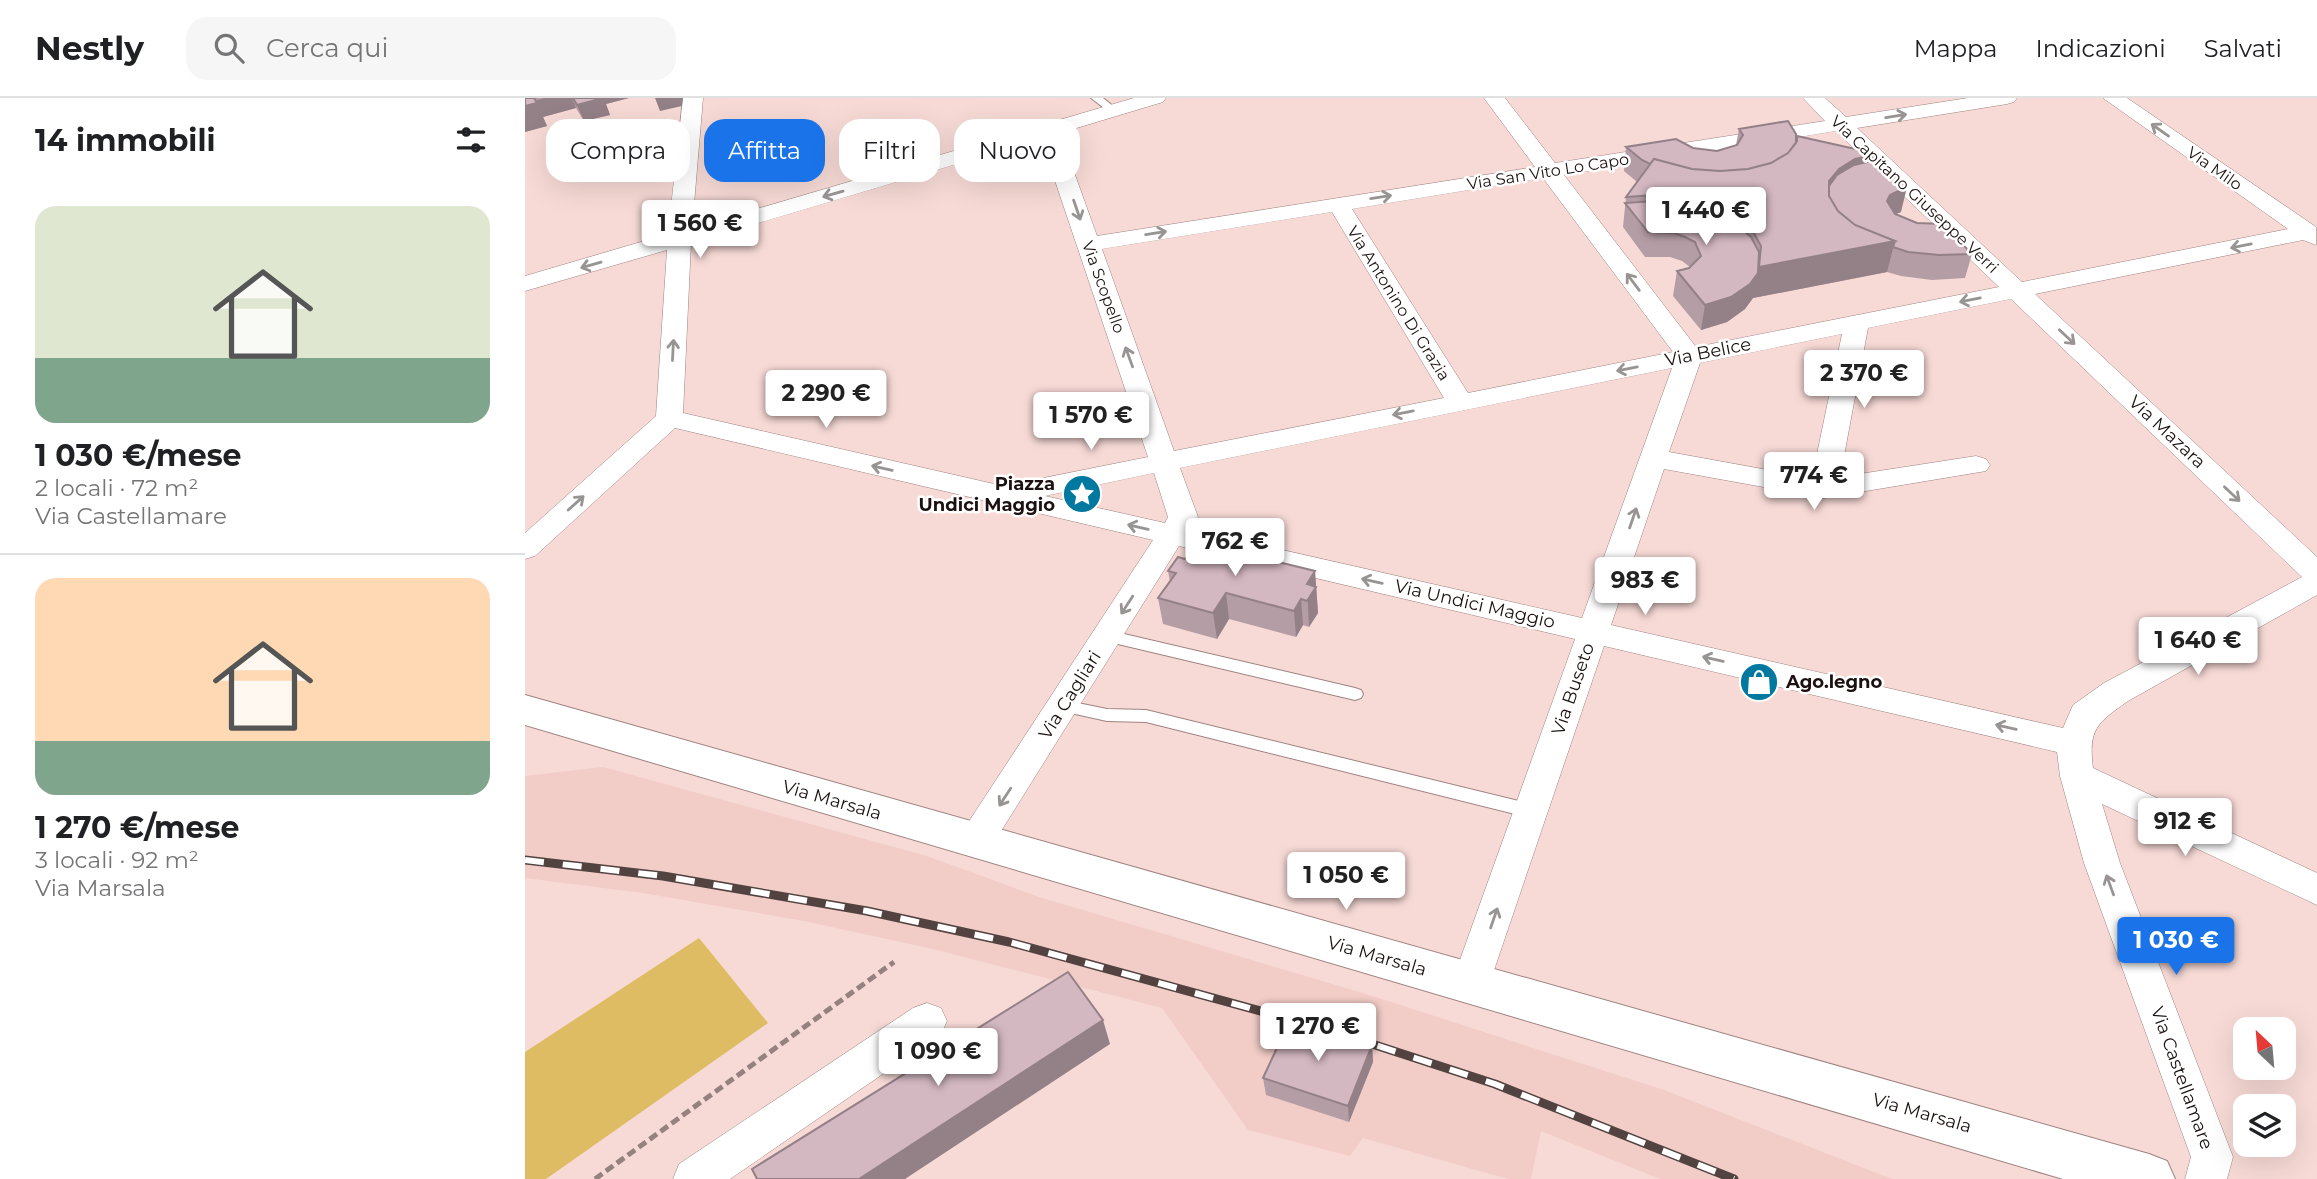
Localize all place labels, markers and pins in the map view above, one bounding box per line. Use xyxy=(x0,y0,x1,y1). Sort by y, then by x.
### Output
pin: 1 440 € xyxy=(1641,188,1771,247)
pin: 1 560 € xyxy=(635,200,765,260)
pin: 2 370 € xyxy=(1799,350,1929,410)
pin: 2 290 € xyxy=(761,370,891,430)
pin: 1 570 € xyxy=(1026,392,1156,452)
pin: 774 € xyxy=(1765,452,1863,512)
place label: Piazza Undici Maggio xyxy=(919,473,1055,516)
place icon: Piazza Undici Maggio xyxy=(1061,473,1103,515)
pin: 762 € xyxy=(1186,518,1284,578)
pin: 983 € xyxy=(1596,558,1694,617)
pin: 1 640 € xyxy=(2133,618,2263,677)
shop icon: Ago.legno xyxy=(1738,661,1780,703)
place label: Ago.legno xyxy=(1785,671,1883,693)
pin: 912 € xyxy=(2136,798,2234,858)
pin: 1 050 € xyxy=(1281,852,1411,912)
pin: 1 030 € xyxy=(2111,918,2241,977)
pin: 1 270 € xyxy=(1253,1004,1383,1063)
pin: 1 090 € xyxy=(873,1028,1003,1088)

